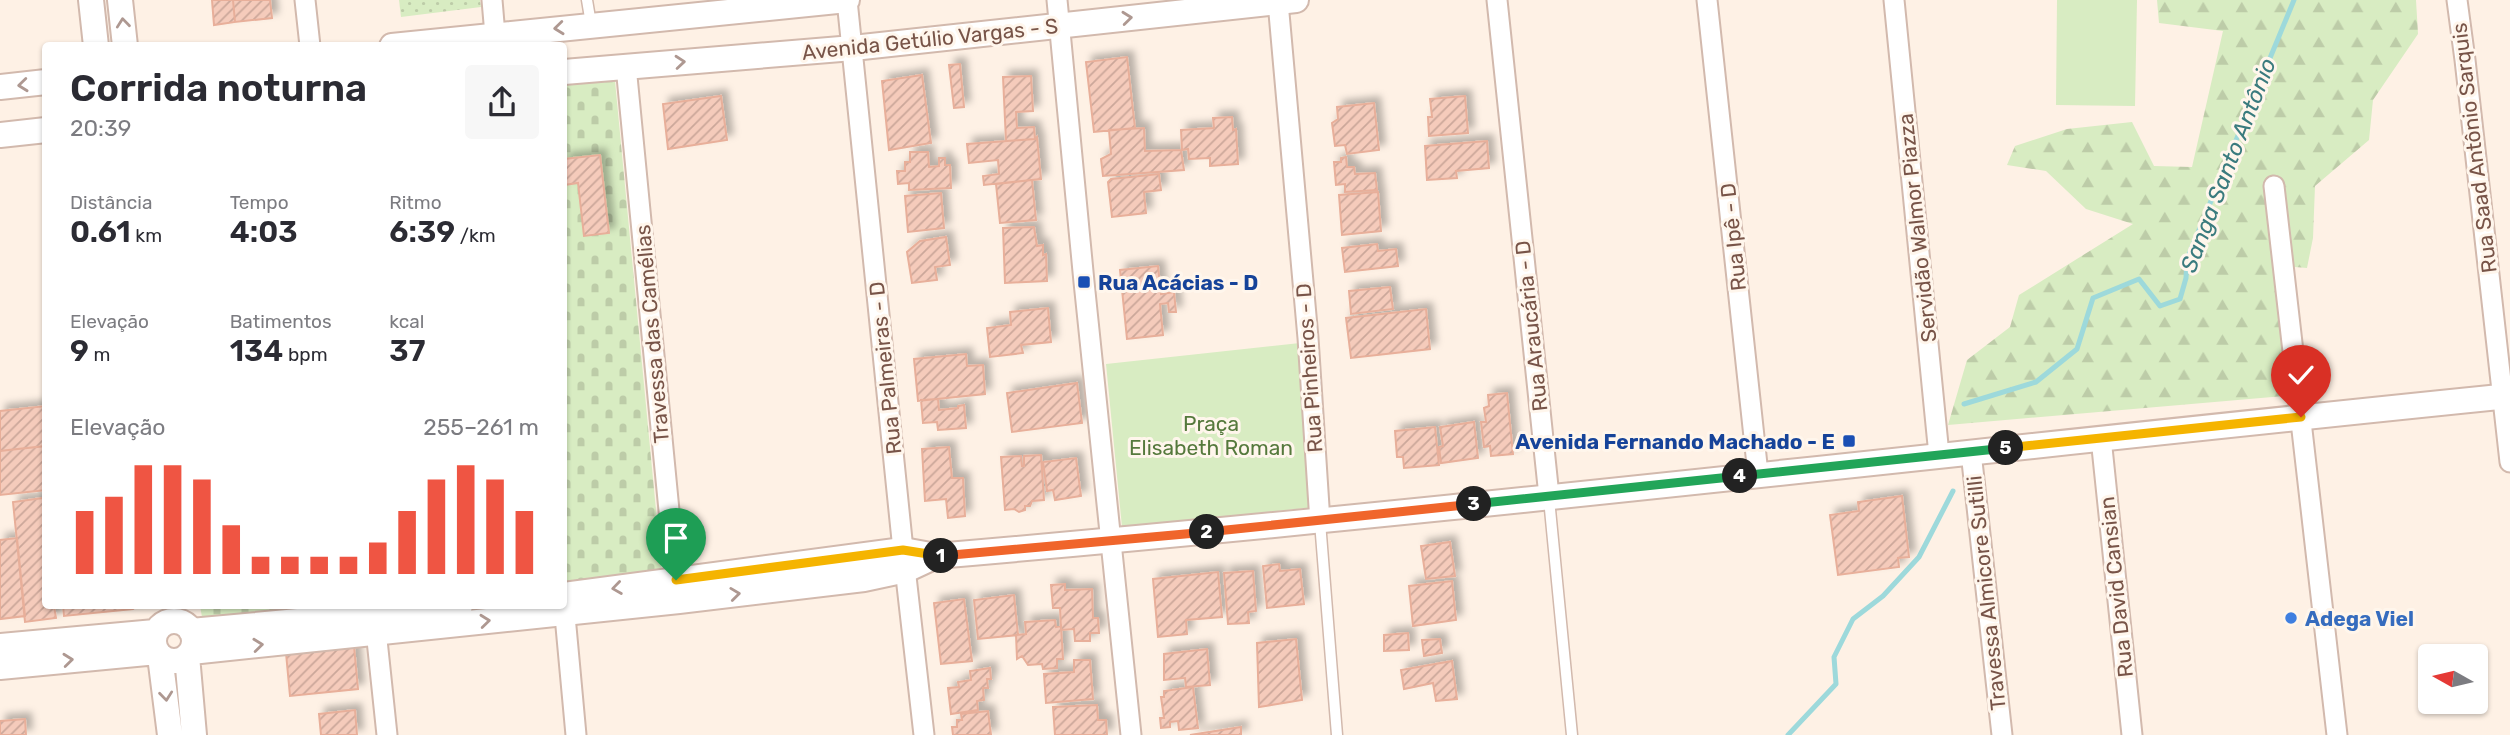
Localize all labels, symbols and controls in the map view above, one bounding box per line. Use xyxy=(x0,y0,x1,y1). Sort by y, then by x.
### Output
one-way arrow xyxy=(1122,11,1133,26)
street label: Avenida Getúlio Vargas - S xyxy=(801,13,1059,65)
one-way arrow xyxy=(116,17,131,28)
one-way arrow xyxy=(554,20,565,35)
street label: Rua Saad Antônio Sarquis xyxy=(2446,22,2502,274)
water label: Sanga Santo Antônio xyxy=(2174,54,2282,276)
one-way arrow xyxy=(675,55,686,70)
text: Corrida noturna xyxy=(70,65,367,111)
button: share xyxy=(465,65,539,139)
one-way arrow xyxy=(17,77,29,92)
street label: Servidão Walmor Piazza xyxy=(1893,112,1941,344)
text: 20:39 xyxy=(70,114,131,142)
street label: Rua Ipê - D xyxy=(1715,182,1751,292)
text: Distância xyxy=(70,191,152,214)
text: Tempo xyxy=(230,191,289,214)
text: Ritmo xyxy=(389,191,442,214)
text: 0.61 xyxy=(70,214,131,250)
text: 4:03 xyxy=(230,214,298,250)
text: 6:39 xyxy=(389,214,455,250)
text: km xyxy=(131,224,162,247)
text: /km xyxy=(455,224,496,247)
street label: Travessa das Camélias xyxy=(630,224,674,444)
street label: Rua Araucária - D xyxy=(1510,239,1552,413)
place label: Rua Acácias - D xyxy=(1098,270,1258,295)
marker: Rua Acácias - D xyxy=(1076,274,1092,290)
street label: Rua Palmeiras - D xyxy=(863,280,907,456)
street label: Rua Pinheiros - D xyxy=(1291,283,1327,453)
text: Elevação xyxy=(70,310,149,333)
text: Batimentos xyxy=(230,310,332,333)
text: kcal xyxy=(389,310,424,333)
text: 9 xyxy=(70,333,89,369)
text: 134 xyxy=(230,333,283,369)
text: 37 xyxy=(389,333,425,369)
text: m xyxy=(89,343,110,366)
text: bpm xyxy=(283,343,328,366)
pin xyxy=(2271,345,2331,417)
icon: check xyxy=(2282,356,2320,394)
park label: Praça Elisabeth Roman xyxy=(1129,411,1293,460)
text: Elevação xyxy=(70,413,166,441)
text: 255–261 m xyxy=(423,413,539,441)
place label: Avenida Fernando Machado - E xyxy=(1515,429,1835,454)
pin: 5 xyxy=(1988,430,2024,466)
marker: Avenida Fernando Machado - E xyxy=(1841,433,1857,449)
text: 5 xyxy=(1999,436,2012,459)
pin: 4 xyxy=(1722,458,1758,494)
text: 4 xyxy=(1733,464,1746,487)
street label: Travessa Almicore Sutilli xyxy=(1961,474,2011,712)
pin: 3 xyxy=(1456,486,1492,522)
text: 3 xyxy=(1467,492,1480,515)
street label: Rua David Cansian xyxy=(2094,495,2138,679)
pin xyxy=(646,508,706,580)
pin: 2 xyxy=(1190,514,1224,550)
icon: arrive xyxy=(657,519,695,557)
text: 2 xyxy=(1200,520,1213,543)
pin: 1 xyxy=(923,538,958,574)
text: 1 xyxy=(936,544,945,567)
one-way arrow xyxy=(611,580,623,595)
one-way arrow xyxy=(729,587,741,602)
place label: Adega Viel xyxy=(2305,606,2414,631)
marker: Adega Viel xyxy=(2283,610,2299,626)
one-way arrow xyxy=(479,614,491,629)
one-way arrow xyxy=(253,638,264,653)
north arrow xyxy=(2418,644,2488,714)
map controls xyxy=(2418,644,2488,714)
one-way arrow xyxy=(63,653,74,668)
one-way arrow xyxy=(158,690,173,701)

